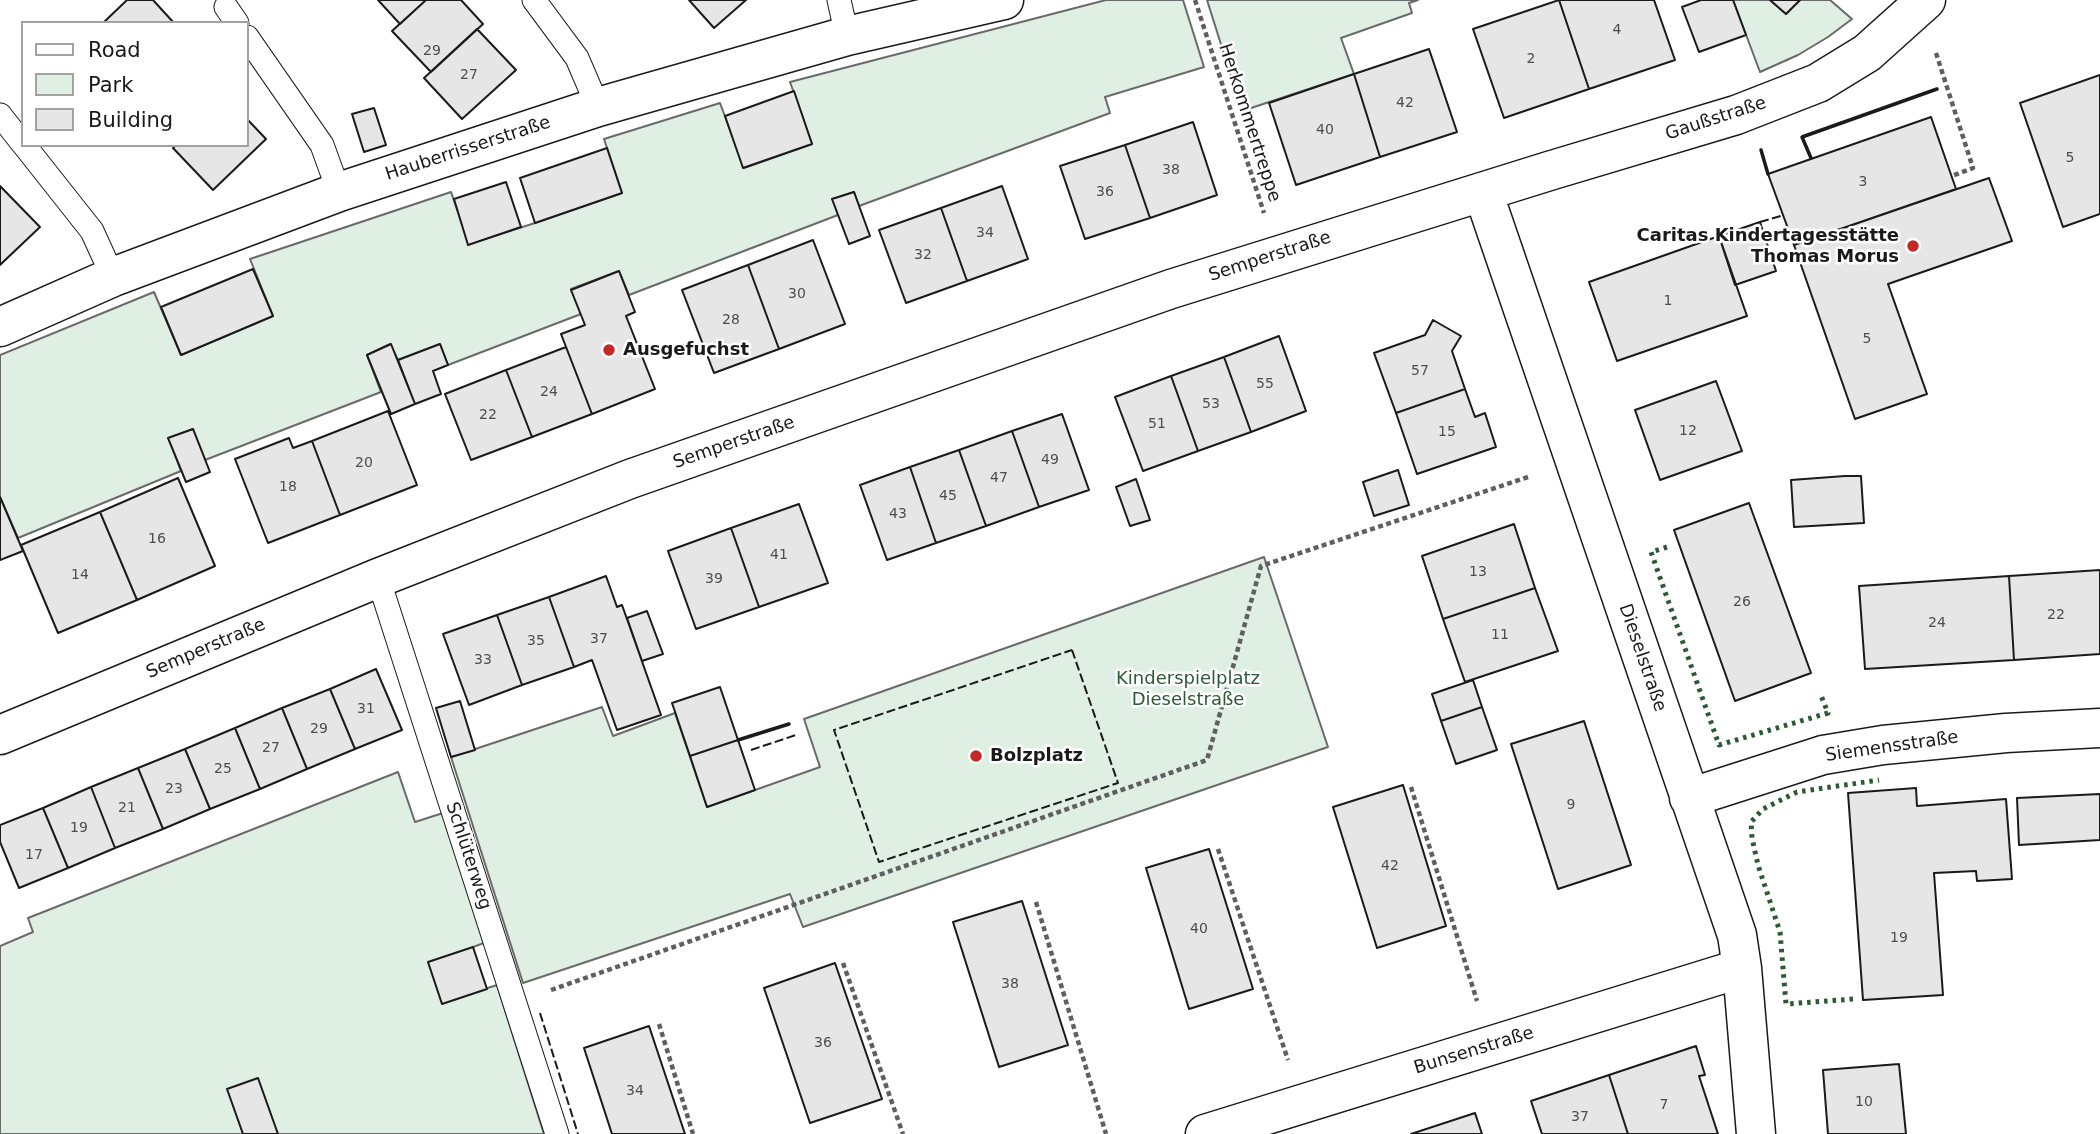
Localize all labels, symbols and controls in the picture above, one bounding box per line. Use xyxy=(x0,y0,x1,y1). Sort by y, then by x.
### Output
legend xyxy=(21,21,248,147)
house number: 4 xyxy=(1613,22,1621,38)
text: Road xyxy=(88,38,141,62)
street label: Herkommertreppe xyxy=(1213,41,1285,205)
house number: 29 xyxy=(423,43,441,59)
house number: 2 xyxy=(1527,51,1535,67)
house number: 27 xyxy=(460,67,478,83)
text: Park xyxy=(88,73,133,97)
street label: Gaußstraße xyxy=(1663,93,1769,145)
house number: 42 xyxy=(1396,95,1414,111)
text: Building xyxy=(88,108,173,132)
street label: Hauberrisserstraße xyxy=(383,112,553,186)
house number: 40 xyxy=(1316,122,1334,138)
house number: 5 xyxy=(2066,150,2074,166)
house number: 38 xyxy=(1162,162,1180,178)
house number: 3 xyxy=(1859,174,1867,190)
house number: 36 xyxy=(1096,184,1114,200)
house number: 34 xyxy=(976,225,994,241)
place label: Caritas Kindertagesstätte Thomas Morus xyxy=(1637,225,1899,268)
street label: Semperstraße xyxy=(1206,227,1334,287)
marker: Caritas Kindertagesstätte Thomas Morus xyxy=(1905,238,1921,254)
house number: 32 xyxy=(914,247,932,263)
house number: 30 xyxy=(788,286,806,302)
house number: 1 xyxy=(1664,293,1672,309)
house number: 28 xyxy=(722,312,740,328)
house number: 5 xyxy=(1863,331,1871,347)
place label: Ausgefuchst xyxy=(623,339,749,361)
marker: Ausgefuchst xyxy=(601,342,617,358)
house number: 57 xyxy=(1411,363,1429,379)
house number: 55 xyxy=(1256,376,1274,392)
house number: 24 xyxy=(540,384,558,400)
house number: 53 xyxy=(1202,396,1220,412)
house number: 22 xyxy=(479,407,497,423)
street label: Semperstraße xyxy=(670,412,798,474)
house number: 51 xyxy=(1148,416,1166,432)
house number: 12 xyxy=(1679,423,1697,439)
house number: 15 xyxy=(1438,424,1456,440)
house number: 49 xyxy=(1041,452,1059,468)
house number: 20 xyxy=(355,455,373,471)
house number: 47 xyxy=(990,470,1008,486)
house number: 18 xyxy=(279,479,297,495)
house number: 45 xyxy=(939,488,957,504)
house number: 43 xyxy=(889,506,907,522)
house number: 16 xyxy=(148,531,166,547)
house number: 41 xyxy=(770,547,788,563)
house number: 13 xyxy=(1469,564,1487,580)
house number: 14 xyxy=(71,567,89,583)
house number: 39 xyxy=(705,571,723,587)
house number: 26 xyxy=(1733,594,1751,610)
street label: Dieselstraße xyxy=(1613,601,1671,715)
house number: 22 xyxy=(2047,607,2065,623)
street label: Semperstraße xyxy=(143,614,269,684)
house number: 24 xyxy=(1928,615,1946,631)
house number: 11 xyxy=(1491,627,1509,643)
house number: 37 xyxy=(590,631,608,647)
house number: 35 xyxy=(527,633,545,649)
house number: 33 xyxy=(474,652,492,668)
park label: Kinderspielplatz Dieselstraße xyxy=(1116,668,1260,710)
house number: 31 xyxy=(357,701,375,717)
house number: 29 xyxy=(310,721,328,737)
street label: Siemensstraße xyxy=(1824,727,1960,767)
house number: 27 xyxy=(262,740,280,756)
place label: Bolzplatz xyxy=(990,745,1083,767)
marker: Bolzplatz xyxy=(968,748,984,764)
house number: 25 xyxy=(214,761,232,777)
house number: 23 xyxy=(165,781,183,797)
house number: 9 xyxy=(1567,797,1575,813)
street label: Schlüterweg xyxy=(440,799,496,913)
house number: 21 xyxy=(118,800,136,816)
house number: 19 xyxy=(70,820,88,836)
house number: 17 xyxy=(25,847,43,863)
house number: 42 xyxy=(1381,858,1399,874)
house number: 40 xyxy=(1190,921,1208,937)
house number: 19 xyxy=(1890,930,1908,946)
house number: 38 xyxy=(1001,976,1019,992)
street label: Bunsenstraße xyxy=(1411,1023,1537,1079)
house number: 36 xyxy=(814,1035,832,1051)
house number: 34 xyxy=(626,1083,644,1099)
house number: 10 xyxy=(1855,1094,1873,1110)
house number: 7 xyxy=(1660,1097,1668,1113)
house number: 37 xyxy=(1571,1109,1589,1125)

